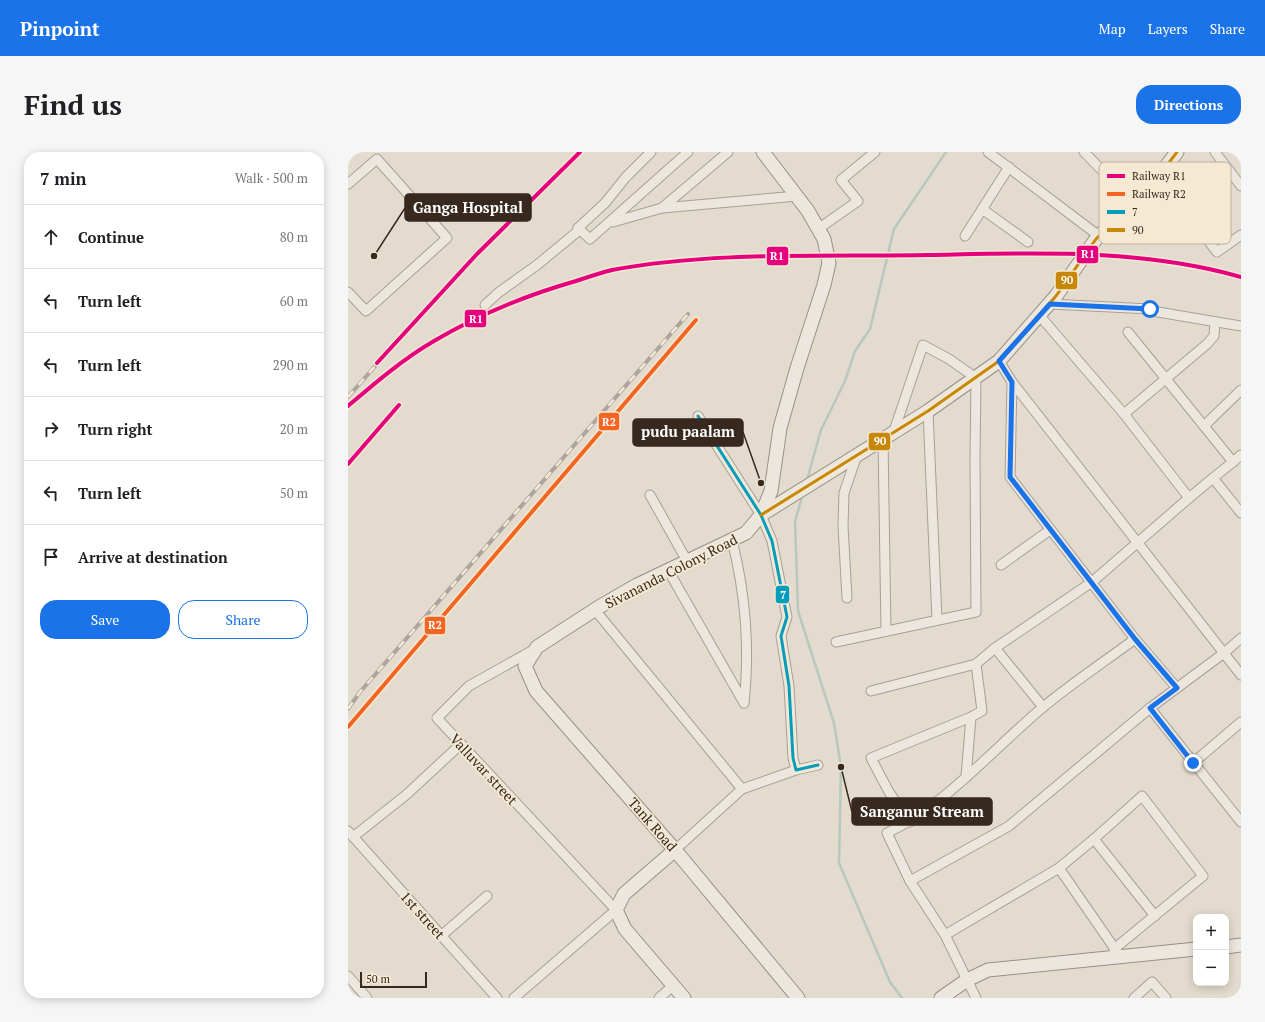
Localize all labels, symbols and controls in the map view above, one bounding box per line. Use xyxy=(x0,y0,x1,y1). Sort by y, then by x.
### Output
text: Pinpoint xyxy=(20,16,100,41)
text: Map xyxy=(1099,19,1126,38)
text: Layers xyxy=(1148,19,1188,38)
text: Share xyxy=(1210,19,1245,38)
button: Directions xyxy=(1136,85,1241,124)
text: Find us xyxy=(24,86,122,123)
legend xyxy=(1099,162,1231,244)
text: 7 min xyxy=(40,167,87,190)
text: Walk · 500 m xyxy=(235,169,308,187)
text: Railway R1 xyxy=(1132,169,1186,183)
text: Railway R2 xyxy=(1132,187,1186,201)
callout: Ganga Hospital xyxy=(405,194,531,221)
text: Ganga Hospital xyxy=(413,197,523,217)
text: 7 xyxy=(1132,205,1138,219)
text: 90 xyxy=(1132,223,1144,237)
icon: ahead xyxy=(40,226,62,248)
text: Continue xyxy=(78,227,144,247)
text: 80 m xyxy=(280,228,308,246)
line badge: R1 xyxy=(1076,245,1099,264)
line badge: R1 xyxy=(766,246,789,266)
text: R1 xyxy=(1081,247,1095,261)
text: R1 xyxy=(770,249,784,263)
line badge: 90 xyxy=(1055,271,1078,290)
text: 90 xyxy=(1061,273,1073,287)
icon: left xyxy=(40,290,62,312)
text: Turn left xyxy=(78,291,142,311)
text: 60 m xyxy=(280,292,308,310)
route start xyxy=(1141,300,1159,318)
line badge: R1 xyxy=(464,309,487,328)
text: R1 xyxy=(469,312,483,326)
icon: left xyxy=(40,354,62,376)
text: Turn left xyxy=(78,355,142,375)
text: 290 m xyxy=(273,356,308,374)
line badge: R2 xyxy=(598,412,620,431)
text: R2 xyxy=(602,415,616,429)
icon: right xyxy=(40,418,62,440)
text: Turn right xyxy=(78,419,153,439)
callout: pudu paalam xyxy=(633,419,743,446)
text: 20 m xyxy=(280,420,308,438)
text: pudu paalam xyxy=(641,421,735,441)
line badge: 90 xyxy=(868,432,891,451)
text: 90 xyxy=(874,434,886,448)
icon: left xyxy=(40,482,62,504)
text: Turn left xyxy=(78,483,142,503)
text: 50 m xyxy=(280,484,308,502)
street label: Sivananda Colony Road xyxy=(602,529,741,613)
icon: arrive xyxy=(40,546,62,568)
text: Arrive at destination xyxy=(78,547,228,567)
line badge: 7 xyxy=(775,585,790,604)
text: 7 xyxy=(780,588,786,602)
button: Save xyxy=(40,600,170,639)
button: Share xyxy=(178,600,308,639)
line badge: R2 xyxy=(424,616,446,635)
text: R2 xyxy=(428,618,442,632)
street label: Valluvar street xyxy=(446,729,522,809)
route end xyxy=(1184,754,1202,772)
street label: Tank Road xyxy=(624,793,682,855)
callout: Sanganur Stream xyxy=(852,798,992,825)
text: Sanganur Stream xyxy=(860,801,984,821)
street label: 1st street xyxy=(397,887,450,944)
map controls xyxy=(1193,914,1229,986)
button: + xyxy=(1193,914,1229,950)
button: − xyxy=(1193,950,1229,986)
scale bar xyxy=(360,970,427,989)
text: 50 m xyxy=(366,972,390,986)

